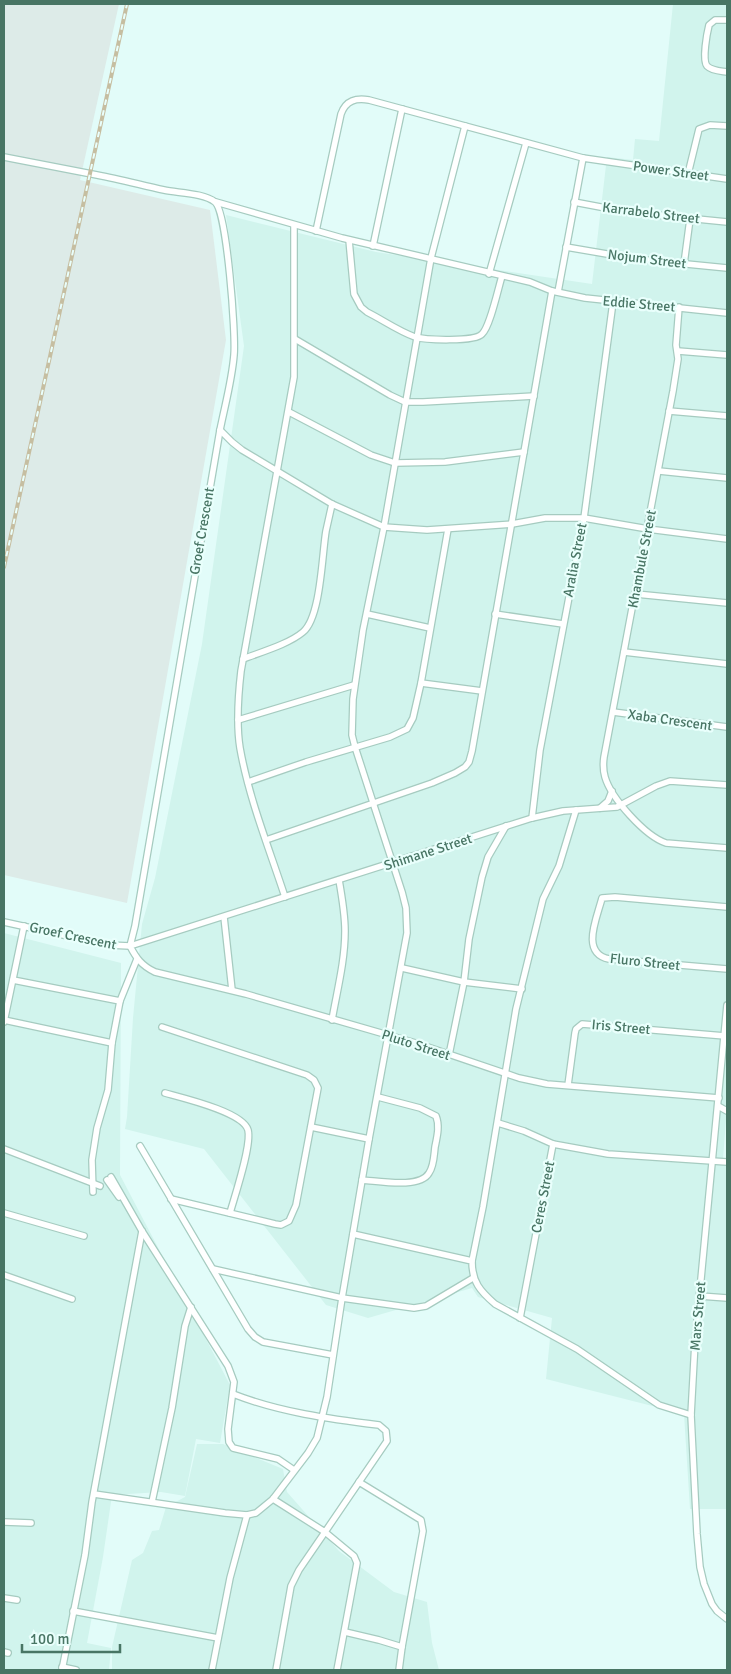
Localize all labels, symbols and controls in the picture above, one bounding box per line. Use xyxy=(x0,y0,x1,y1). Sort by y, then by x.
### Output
street label: Power Street xyxy=(632,157,710,185)
street label: Karrabelo Street xyxy=(601,199,701,227)
street label: Nojum Street xyxy=(607,246,687,272)
street label: Eddie Street xyxy=(602,292,676,316)
street label: Groef Crescent xyxy=(186,486,218,576)
street label: Khambule Street xyxy=(624,508,660,610)
street label: Aralia Street xyxy=(559,521,591,599)
street label: Xaba Crescent xyxy=(627,706,714,734)
street label: Shimane Street xyxy=(382,830,474,874)
street label: Groef Crescent xyxy=(28,918,118,954)
street label: Fluro Street xyxy=(609,950,681,974)
street label: Iris Street xyxy=(591,1016,651,1038)
street label: Pluto Street xyxy=(380,1026,453,1064)
street label: Ceres Street xyxy=(528,1159,558,1234)
street label: Mars Street xyxy=(687,1281,709,1351)
scale bar xyxy=(22,1622,120,1654)
text: 100 m xyxy=(30,1630,70,1648)

